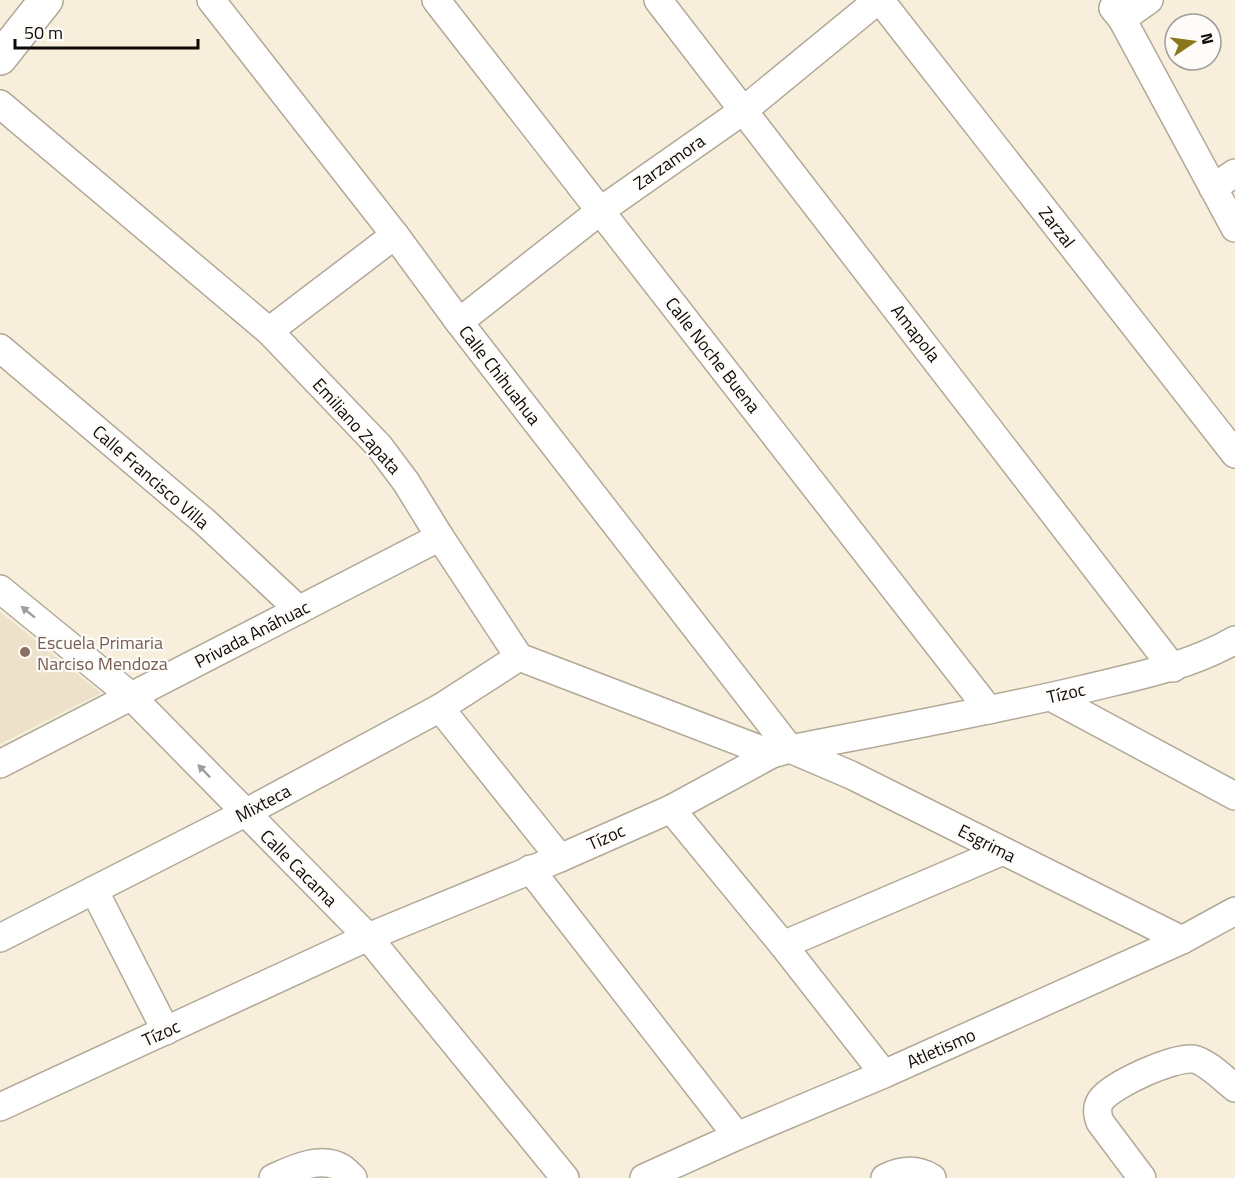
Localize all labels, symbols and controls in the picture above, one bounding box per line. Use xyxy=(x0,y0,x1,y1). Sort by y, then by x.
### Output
scale bar xyxy=(15,12,198,50)
north arrow xyxy=(1163,12,1223,72)
text: 50 m xyxy=(24,19,63,46)
text: N xyxy=(1195,31,1221,47)
street label: Zarzamora xyxy=(628,127,710,197)
street label: Zarzal xyxy=(1032,200,1082,254)
street label: Calle Noche Buena xyxy=(659,291,767,419)
street label: Amapola xyxy=(885,298,947,368)
street label: Calle Chihuahua xyxy=(452,319,548,431)
street label: Emiliano Zapata xyxy=(306,372,408,480)
street label: Calle Francisco Villa xyxy=(87,418,215,536)
street label: Privada Anáhuac xyxy=(190,593,315,675)
one-way arrow xyxy=(20,606,36,619)
place label: Escuela Primaria Narciso Mendoza xyxy=(37,629,168,677)
marker: Escuela Primaria Narciso Mendoza xyxy=(18,645,32,659)
street label: Tízoc xyxy=(1044,675,1088,711)
one-way arrow xyxy=(197,764,211,778)
street label: Mixteca xyxy=(230,777,296,829)
street label: Tízoc xyxy=(583,817,629,857)
street label: Esgrima xyxy=(953,817,1021,869)
street label: Calle Cacama xyxy=(254,823,344,913)
street label: Tízoc xyxy=(138,1012,184,1053)
street label: Atletismo xyxy=(902,1021,980,1075)

